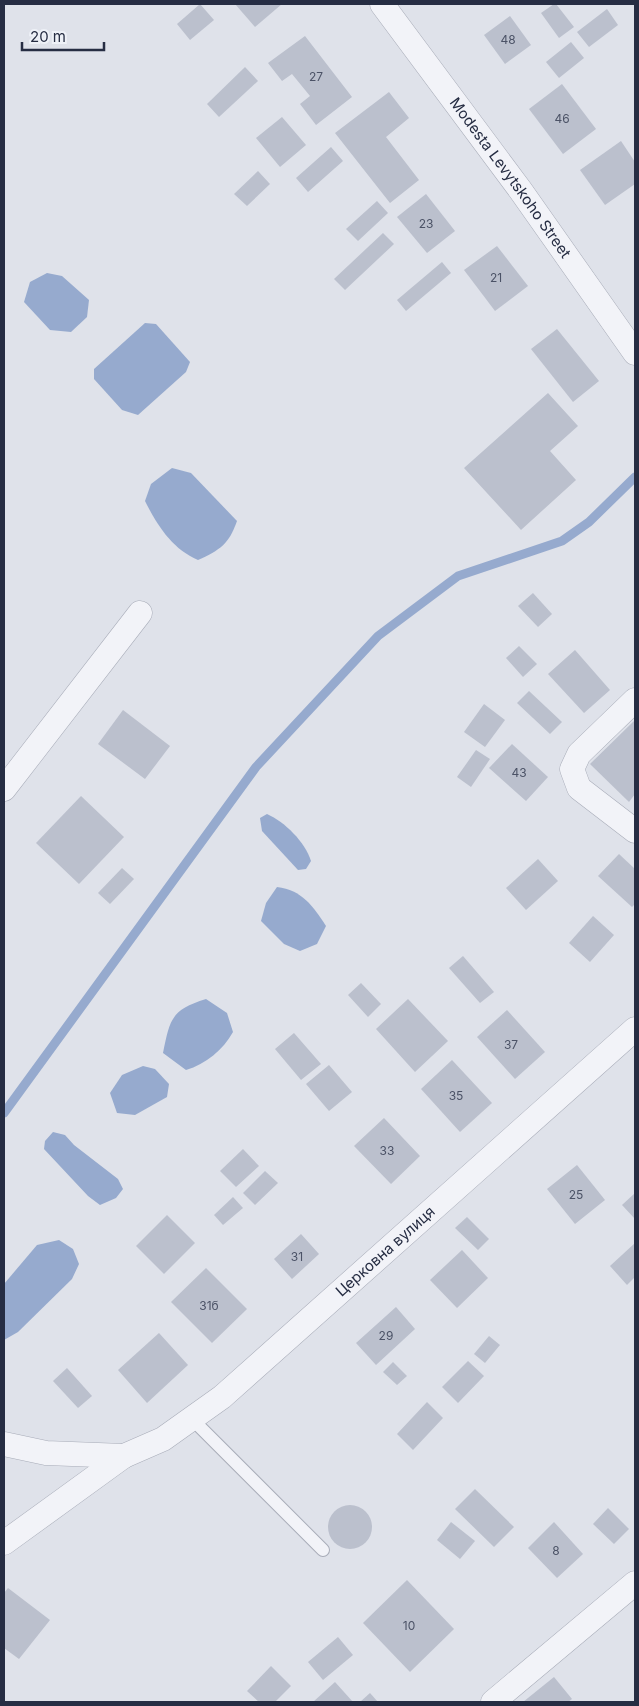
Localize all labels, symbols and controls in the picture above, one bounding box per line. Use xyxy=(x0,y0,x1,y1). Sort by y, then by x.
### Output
scale bar xyxy=(22,20,105,52)
text: 20 m xyxy=(30,27,66,46)
house number: 48 xyxy=(500,32,516,47)
house number: 27 xyxy=(309,69,323,84)
street label: Modesta Levytskoho Street xyxy=(446,93,575,262)
house number: 46 xyxy=(554,111,570,126)
house number: 23 xyxy=(419,216,433,231)
house number: 21 xyxy=(490,270,502,285)
house number: 43 xyxy=(511,765,527,780)
house number: 37 xyxy=(504,1037,518,1052)
house number: 35 xyxy=(449,1088,463,1103)
house number: 33 xyxy=(380,1143,394,1158)
house number: 25 xyxy=(569,1187,583,1202)
street label: Церковна вулиця xyxy=(331,1202,439,1300)
house number: 31 xyxy=(291,1249,303,1264)
house number: 31б xyxy=(199,1298,219,1313)
house number: 29 xyxy=(379,1328,393,1343)
house number: 8 xyxy=(552,1543,560,1558)
house number: 10 xyxy=(403,1618,415,1633)

